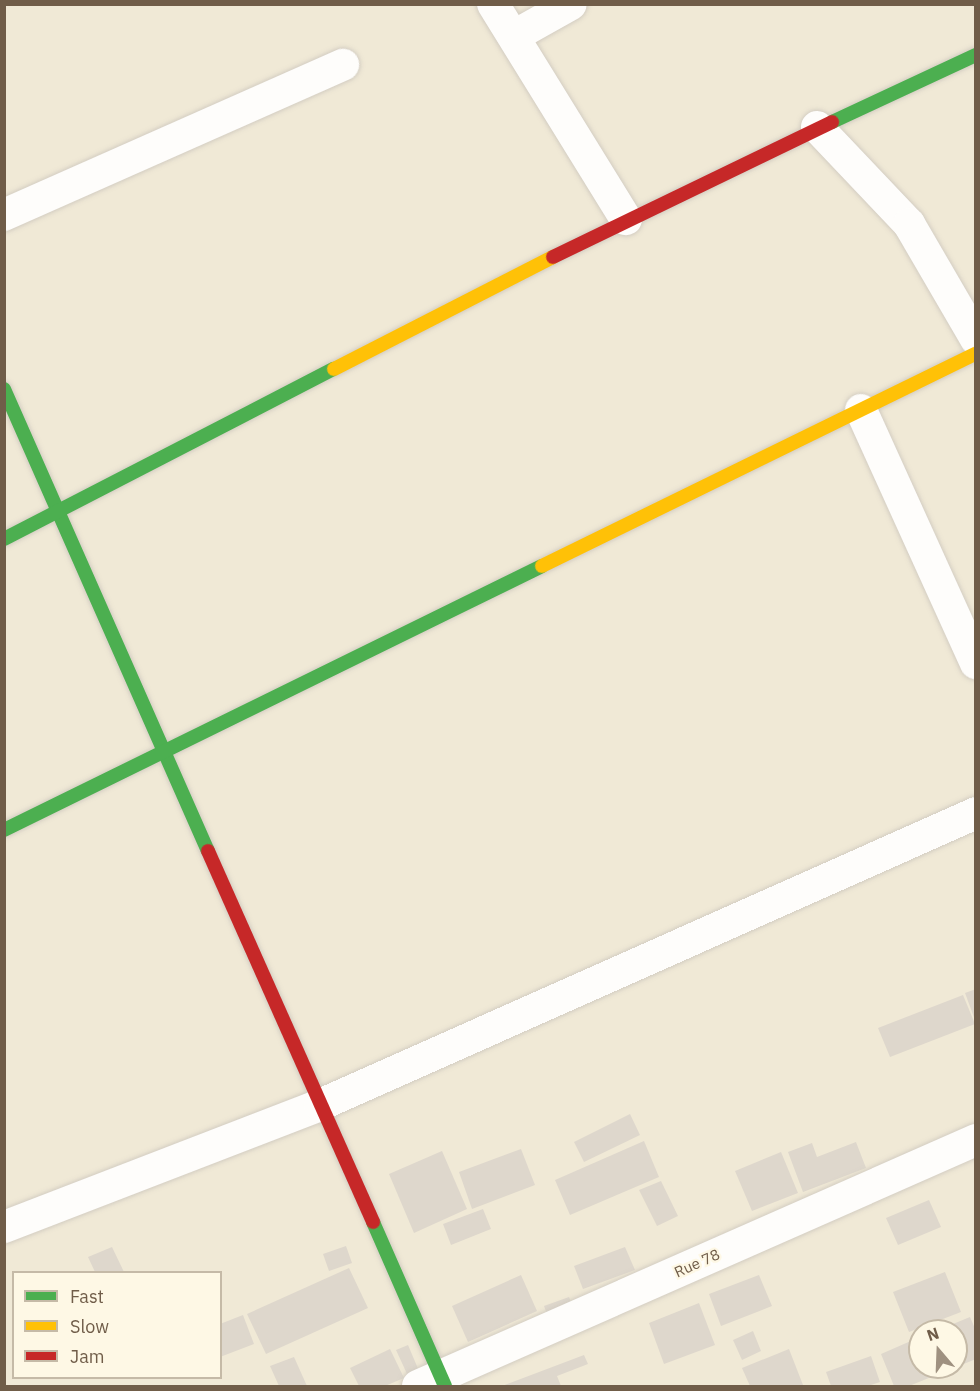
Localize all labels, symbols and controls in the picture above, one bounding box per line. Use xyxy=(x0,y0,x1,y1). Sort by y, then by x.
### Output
street label: Rue 78 xyxy=(671,1245,723,1281)
legend xyxy=(12,1271,222,1379)
text: Fast xyxy=(70,1285,104,1308)
text: Slow xyxy=(70,1315,109,1338)
north arrow xyxy=(908,1319,968,1379)
text: N xyxy=(924,1323,942,1345)
text: Jam xyxy=(70,1345,105,1368)

